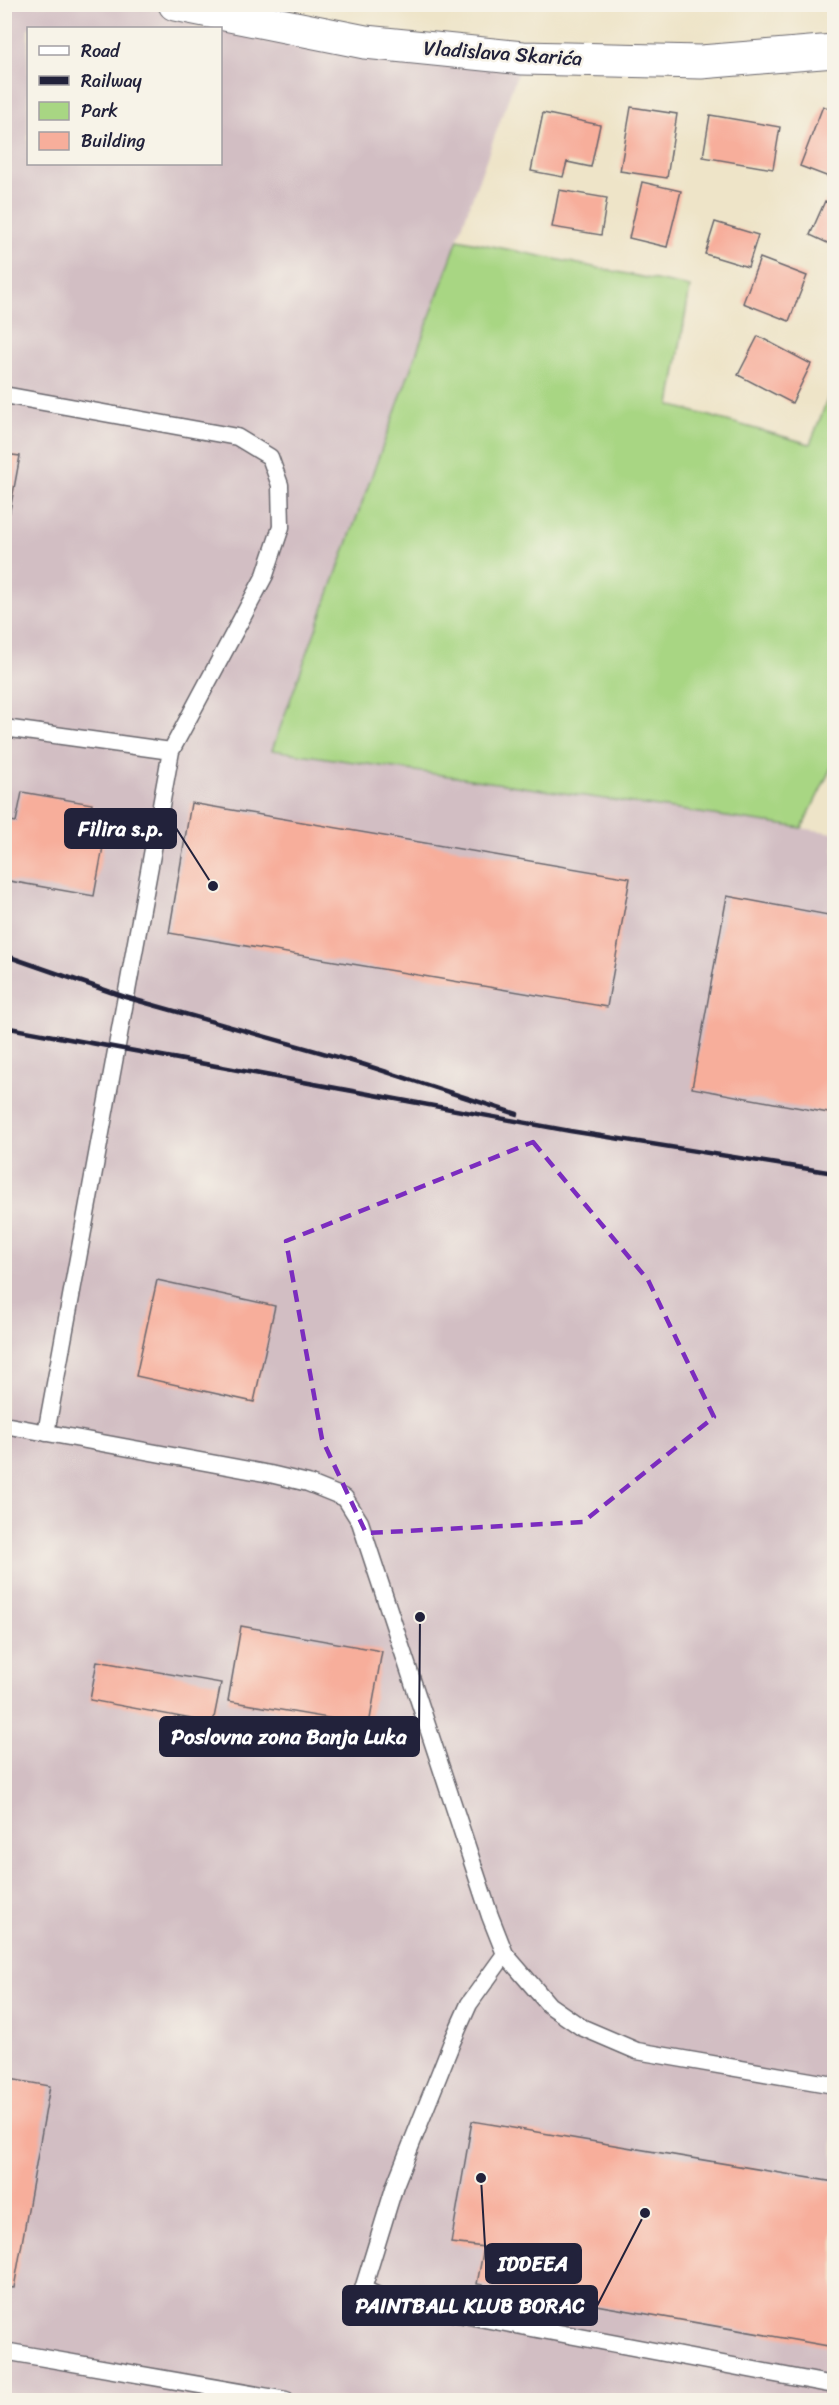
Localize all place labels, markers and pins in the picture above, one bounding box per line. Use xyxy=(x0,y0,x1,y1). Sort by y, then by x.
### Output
callout: Filira s.p. xyxy=(65,809,176,848)
callout: Poslovna zona Banja Luka xyxy=(160,1717,419,1756)
callout: IDDEEA xyxy=(486,2244,581,2283)
callout: PAINTBALL KLUB BORAC xyxy=(343,2286,597,2325)

